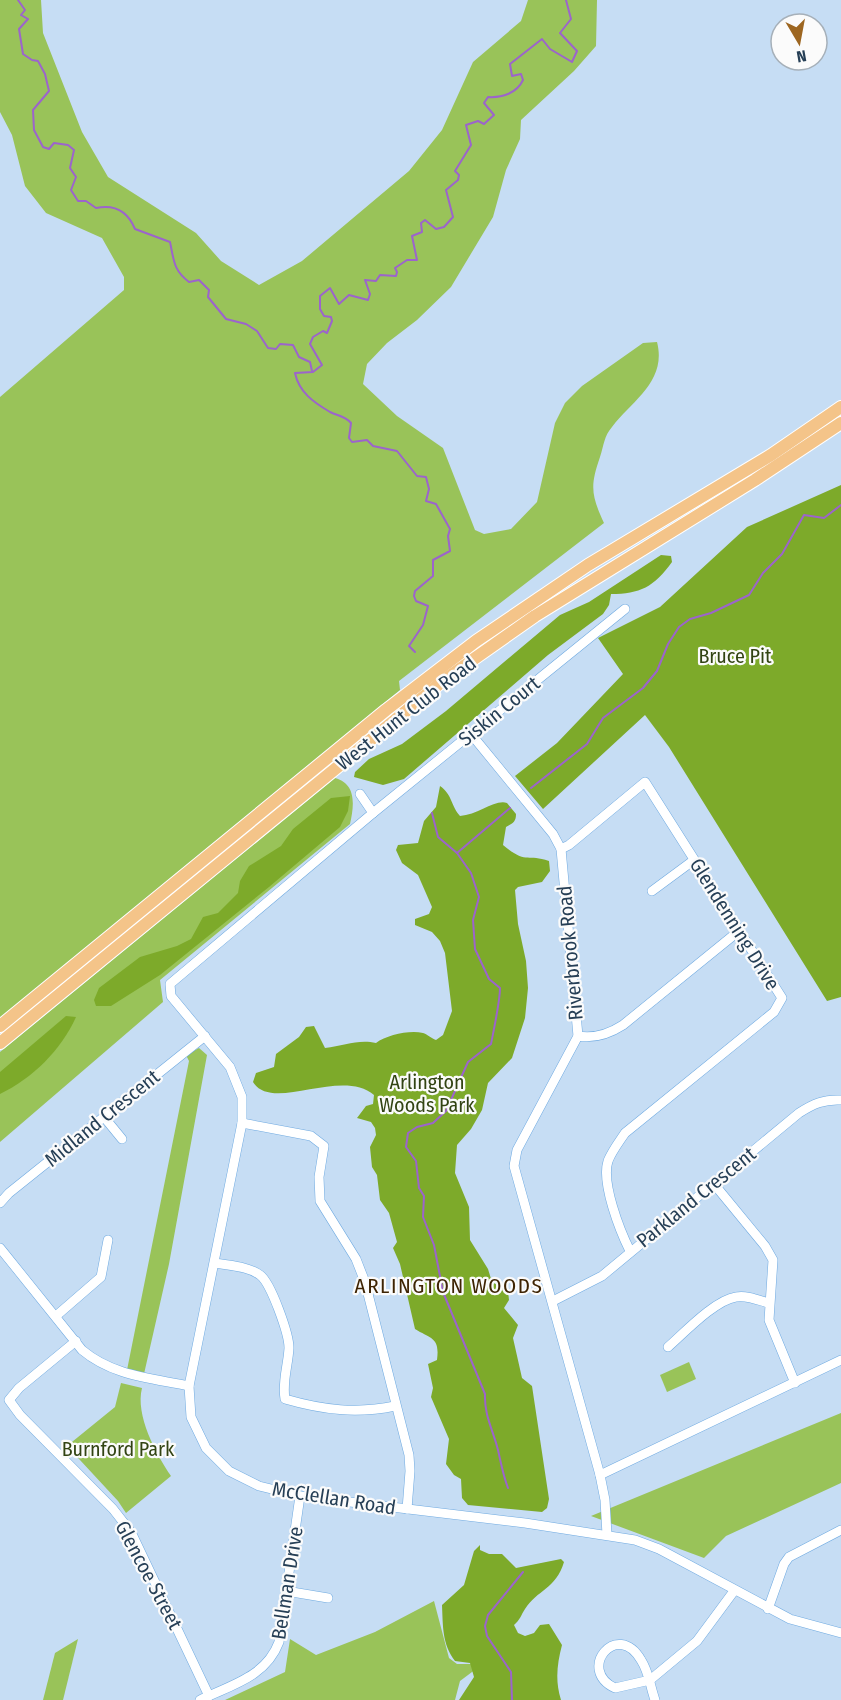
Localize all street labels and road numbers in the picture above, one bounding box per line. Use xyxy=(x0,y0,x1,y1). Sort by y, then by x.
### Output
street label: West Hunt Club Road xyxy=(331,651,481,775)
street label: Siskin Court xyxy=(454,671,545,751)
street label: Glendenning Drive xyxy=(685,854,785,994)
street label: Riverbrook Road xyxy=(552,885,588,1021)
street label: Midland Crescent xyxy=(40,1064,165,1172)
street label: Parkland Crescent xyxy=(632,1141,761,1252)
street label: McClellan Road xyxy=(271,1476,397,1520)
street label: Glencoe Street xyxy=(110,1517,188,1634)
street label: Bellman Drive xyxy=(266,1525,308,1641)

